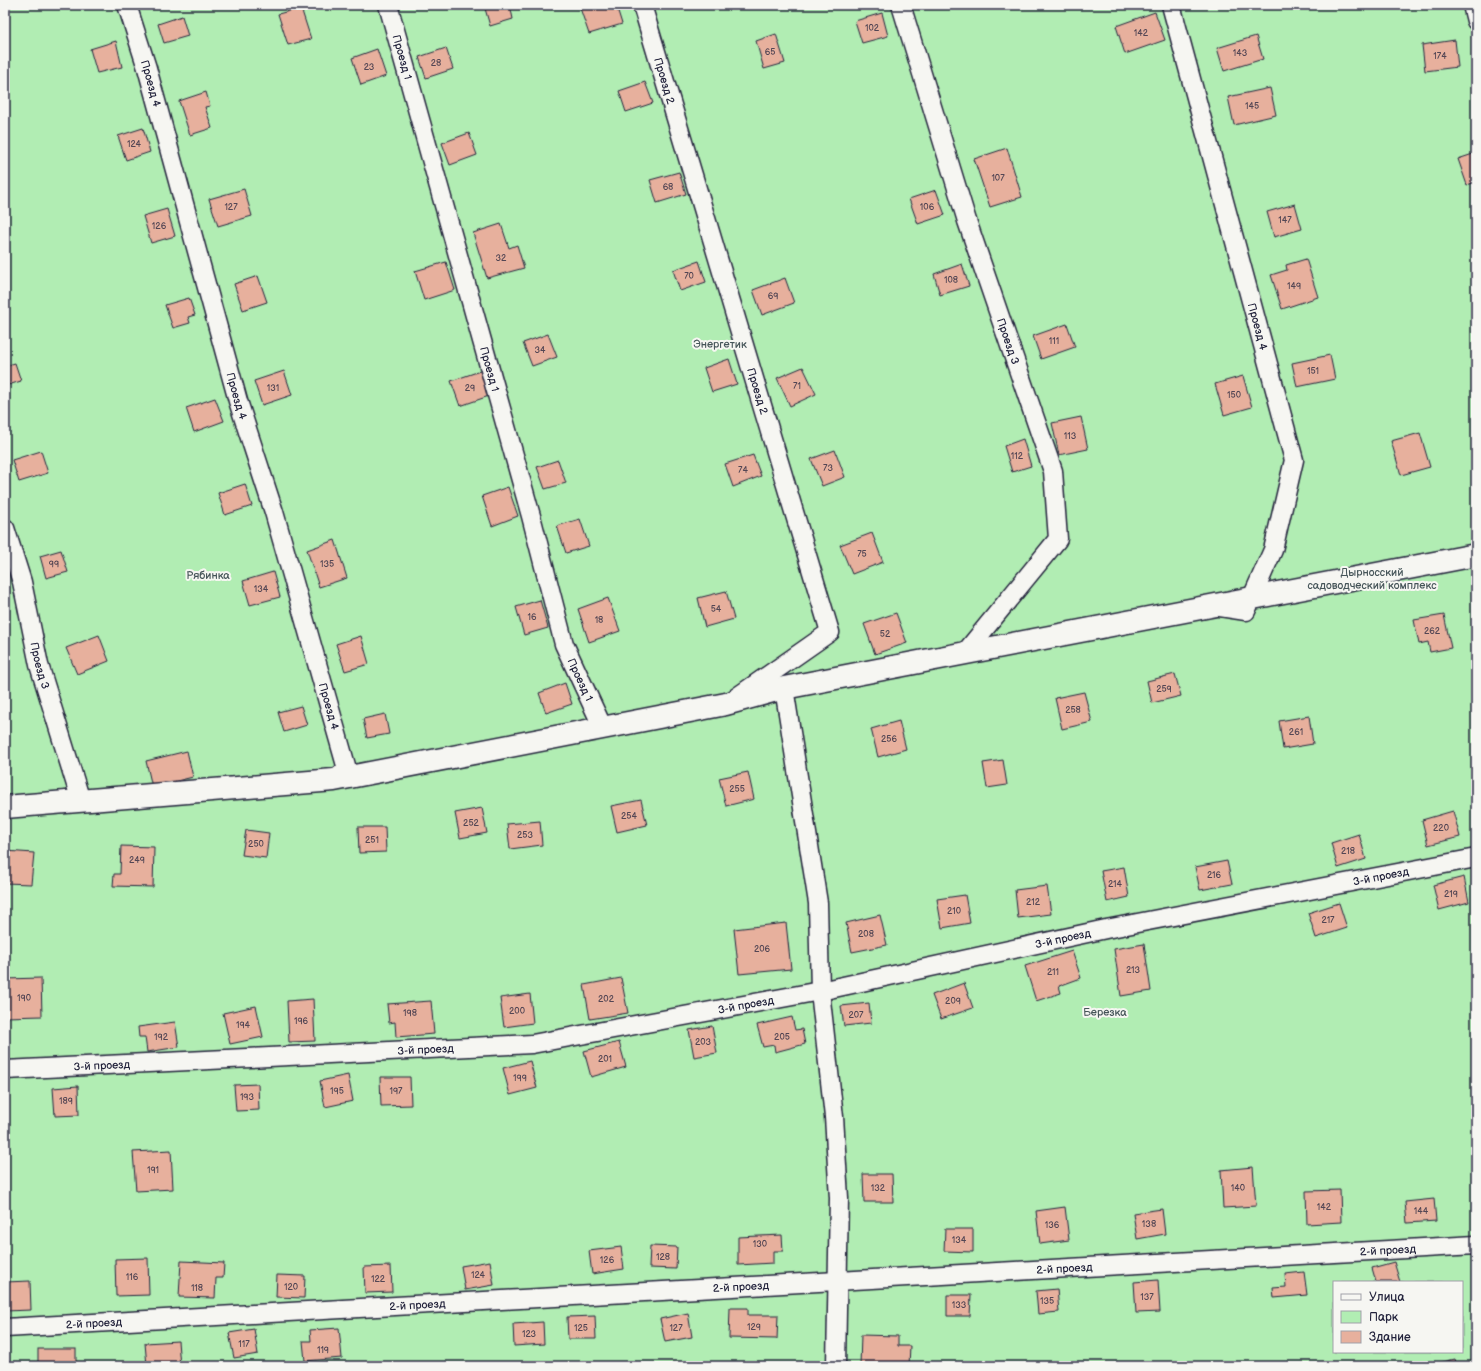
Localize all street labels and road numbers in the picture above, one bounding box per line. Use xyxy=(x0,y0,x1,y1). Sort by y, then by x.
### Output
street label: Проезд 1 xyxy=(390,33,415,81)
street label: Проезд 2 xyxy=(652,56,678,106)
street label: Проезд 4 xyxy=(138,58,164,109)
street label: Проезд 4 xyxy=(1245,302,1271,352)
street label: Проезд 3 xyxy=(994,316,1022,366)
street label: Проезд 1 xyxy=(477,345,502,393)
street label: Проезд 2 xyxy=(745,366,771,416)
street label: Проезд 4 xyxy=(224,371,250,421)
street label: Проезд 3 xyxy=(28,641,53,691)
street label: Проезд 1 xyxy=(565,656,596,703)
street label: Проезд 4 xyxy=(316,681,342,731)
street label: 3-й проезд xyxy=(1352,864,1410,888)
street label: 3-й проезд xyxy=(1034,926,1092,951)
street label: 3-й проезд xyxy=(717,993,775,1016)
street label: 3-й проезд xyxy=(397,1041,454,1057)
street label: 3-й проезд xyxy=(73,1057,131,1073)
street label: 2-й проезд xyxy=(1359,1242,1417,1258)
street label: 2-й проезд xyxy=(1036,1260,1093,1276)
street label: 2-й проезд xyxy=(712,1278,770,1295)
street label: 2-й проезд xyxy=(389,1297,446,1313)
street label: 2-й проезд xyxy=(65,1315,123,1331)

